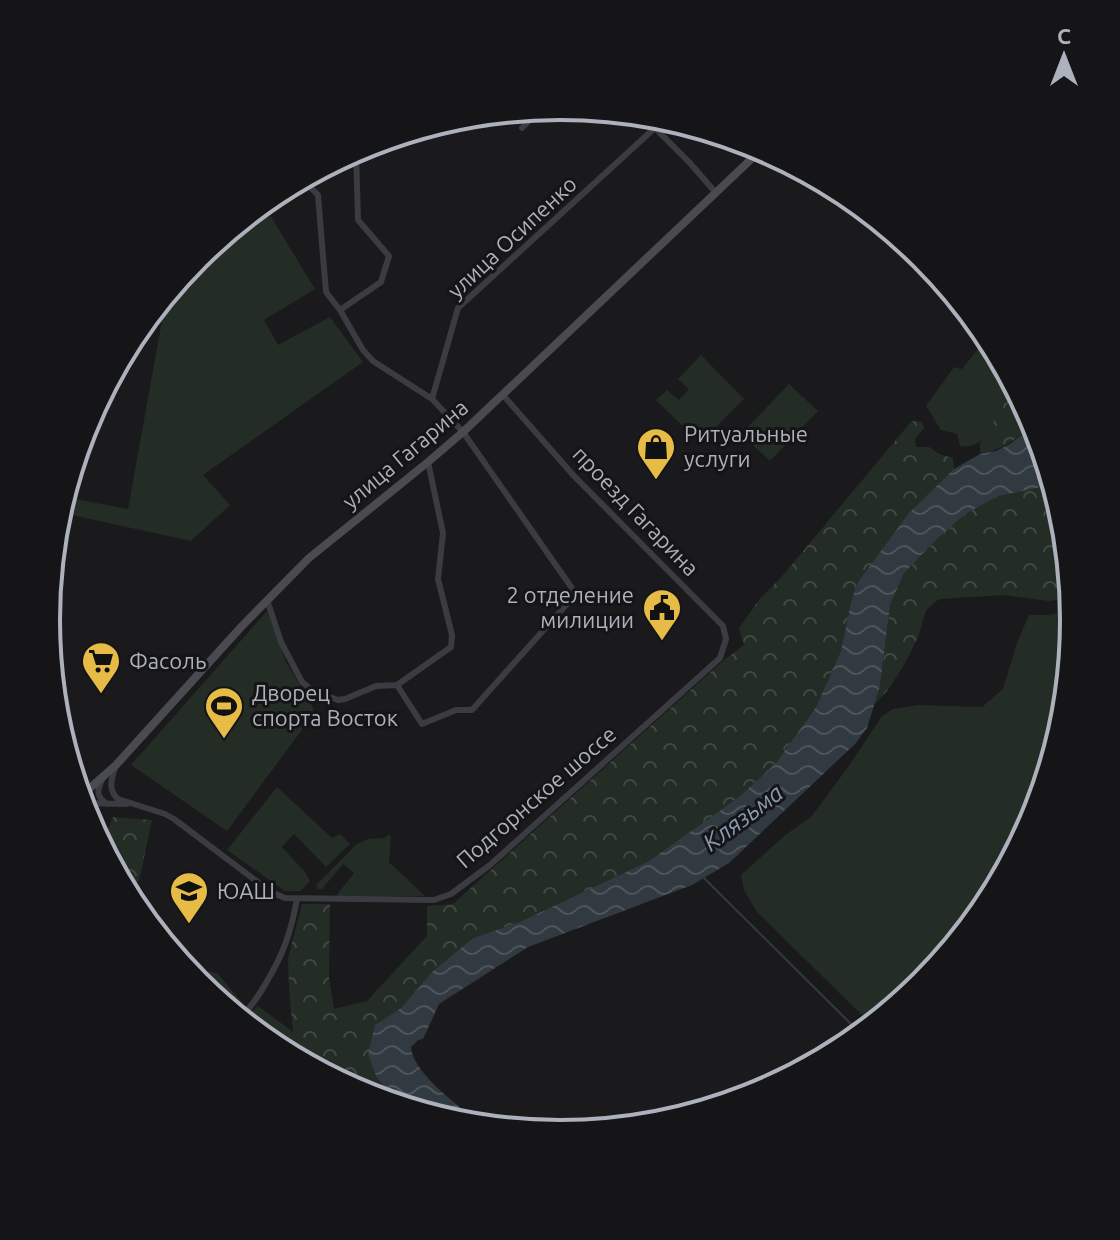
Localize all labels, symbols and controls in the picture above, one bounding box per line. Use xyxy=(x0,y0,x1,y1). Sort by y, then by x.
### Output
north arrow xyxy=(1024,16,1104,96)
text: С xyxy=(1057,23,1071,48)
street label: улица Осипенко xyxy=(442,171,581,303)
street label: улица Гагарина xyxy=(337,394,472,513)
place label: Ритуальные услуги xyxy=(684,421,808,471)
shop icon: Ритуальные услуги xyxy=(635,426,677,481)
street label: проезд Гагарина xyxy=(568,441,704,580)
place label: 2 отделение милиции xyxy=(506,582,634,632)
public building icon: 2 отделение милиции xyxy=(641,587,683,642)
supermarket icon: Фасоль xyxy=(80,640,122,695)
place label: Фасоль xyxy=(129,648,206,673)
place label: Дворец спорта Восток xyxy=(252,680,398,730)
sports icon: Дворец спорта Восток xyxy=(203,685,245,740)
street label: Подгорнское шоссе xyxy=(451,721,620,873)
water label: Клязьма xyxy=(698,779,788,856)
school or university icon: ЮАШ xyxy=(168,870,210,925)
place label: ЮАШ xyxy=(217,878,275,903)

